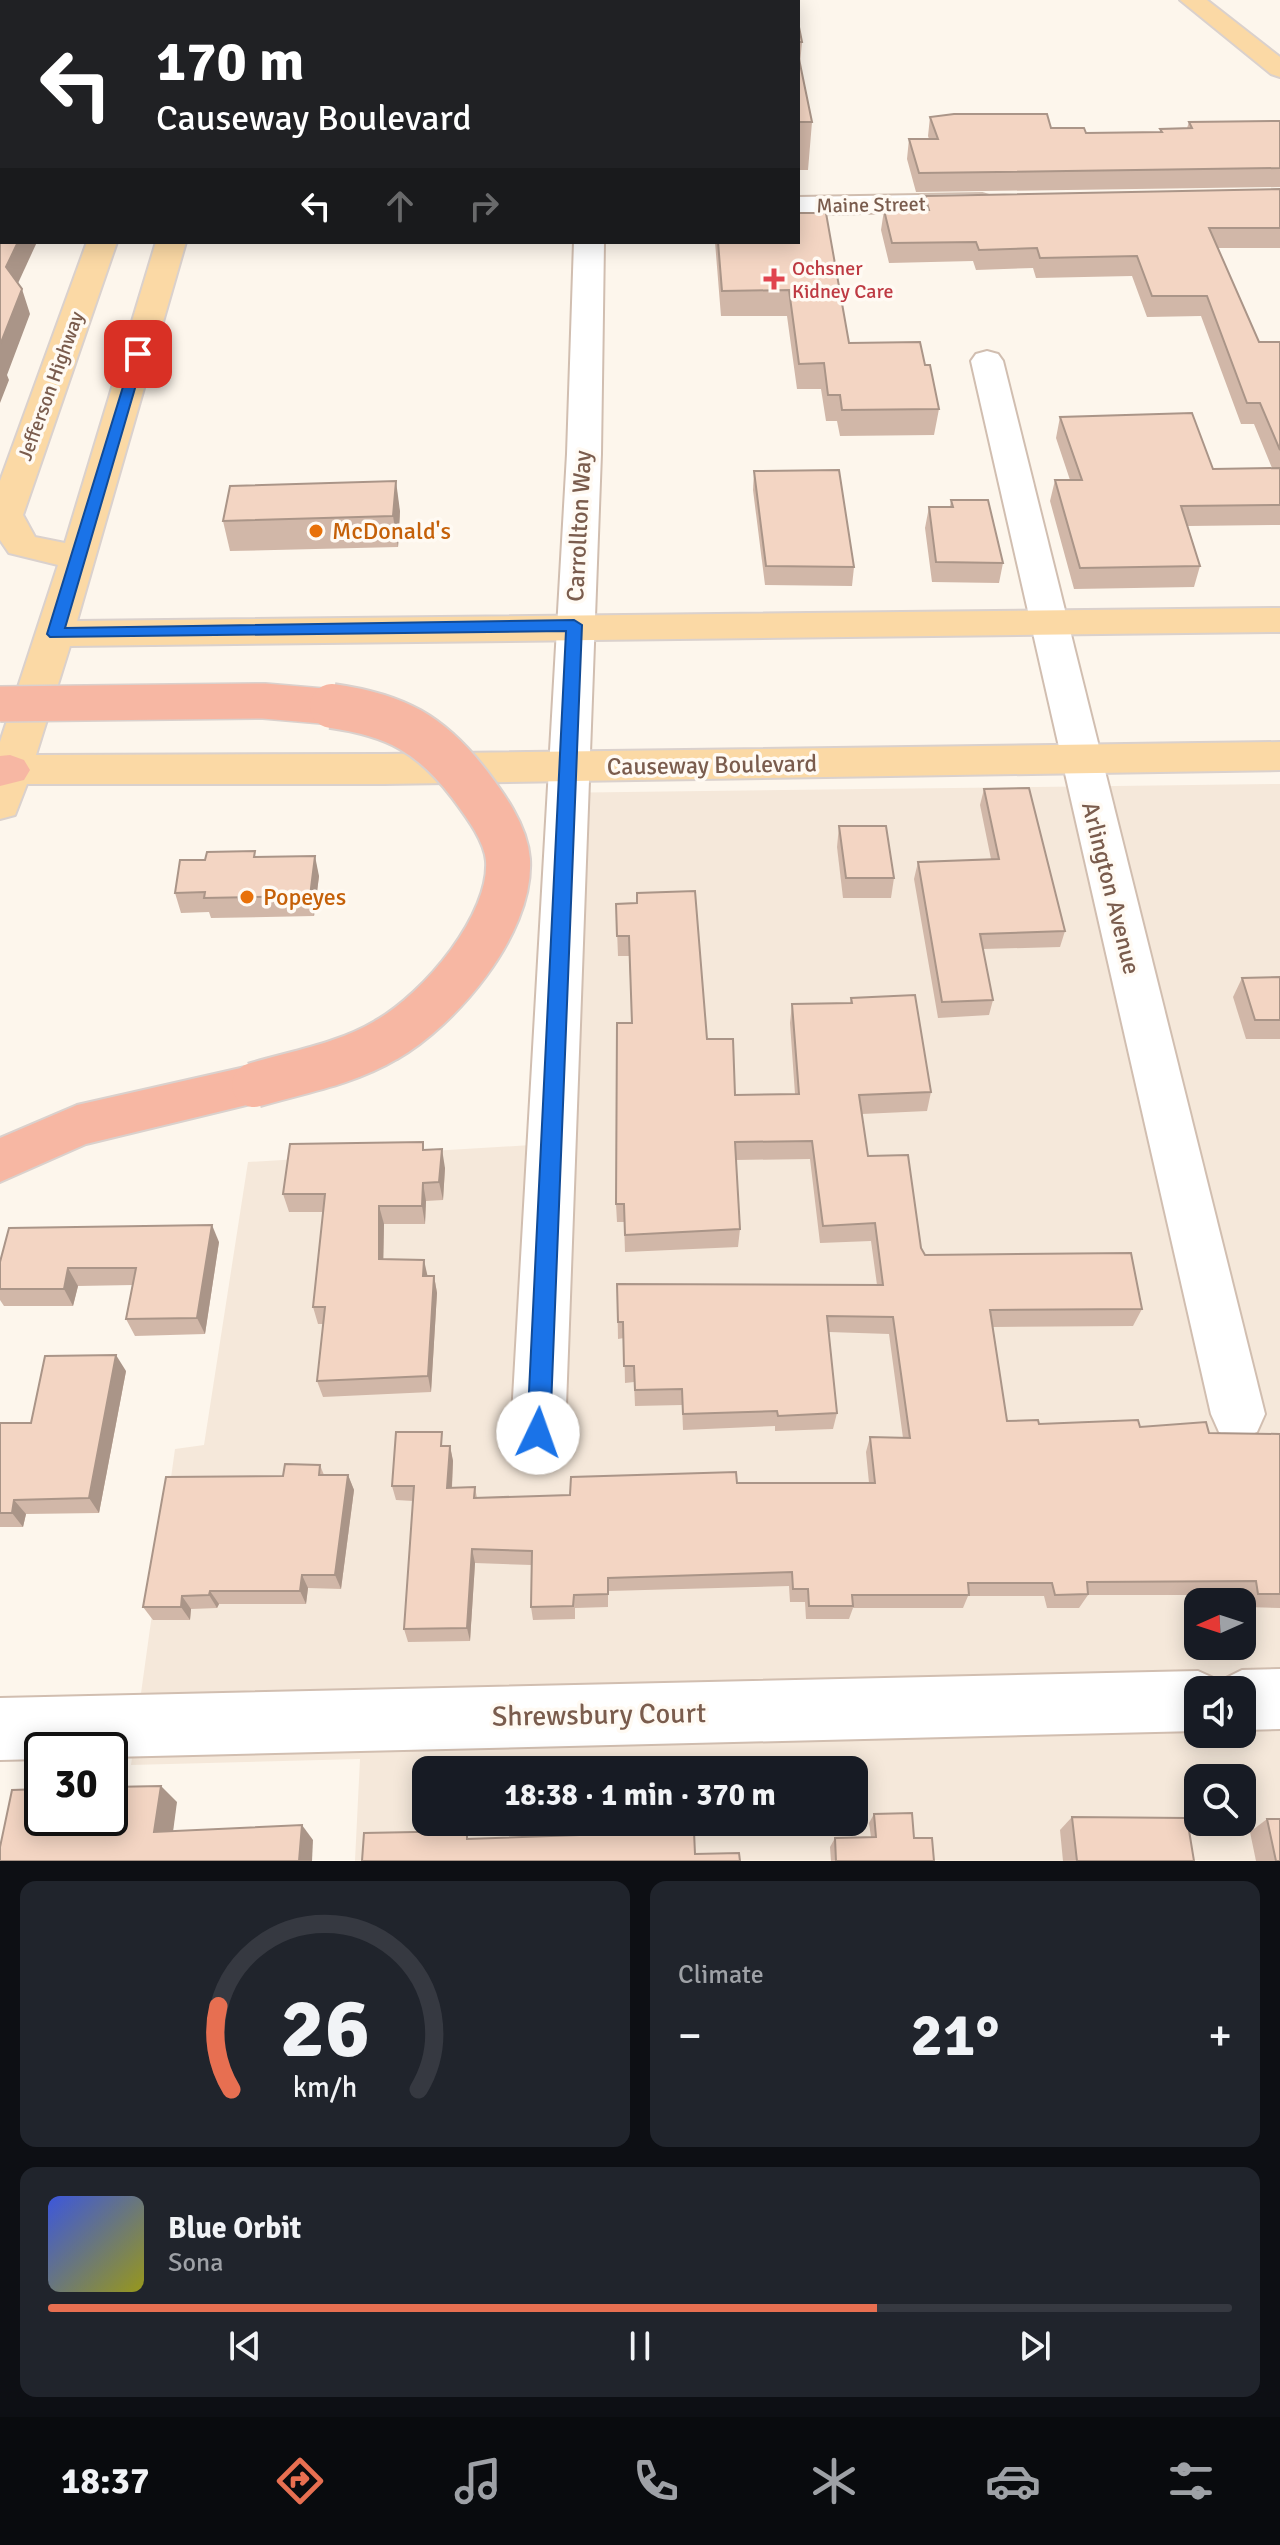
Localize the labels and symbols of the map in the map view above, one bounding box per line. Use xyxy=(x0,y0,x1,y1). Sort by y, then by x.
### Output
street label: Maine Street xyxy=(816,192,926,218)
place label: Ochsner Kidney Care xyxy=(792,256,893,304)
marker: Ochsner Kidney Care xyxy=(763,268,785,290)
street label: Jefferson Highway xyxy=(12,307,90,464)
pin xyxy=(104,320,172,388)
street label: Carrollton Way xyxy=(560,450,598,602)
place label: McDonald's xyxy=(332,516,451,546)
marker: McDonald's xyxy=(307,522,325,540)
street label: Causeway Boulevard xyxy=(607,748,817,782)
street label: Arlington Avenue xyxy=(1075,799,1147,977)
place label: Popeyes xyxy=(263,882,346,912)
marker: Popeyes xyxy=(238,888,256,906)
position arrow xyxy=(496,1391,580,1475)
north arrow xyxy=(1184,1588,1256,1660)
street label: Shrewsbury Court xyxy=(492,1696,707,1734)
speed limit sign: 30 xyxy=(24,1732,128,1836)

